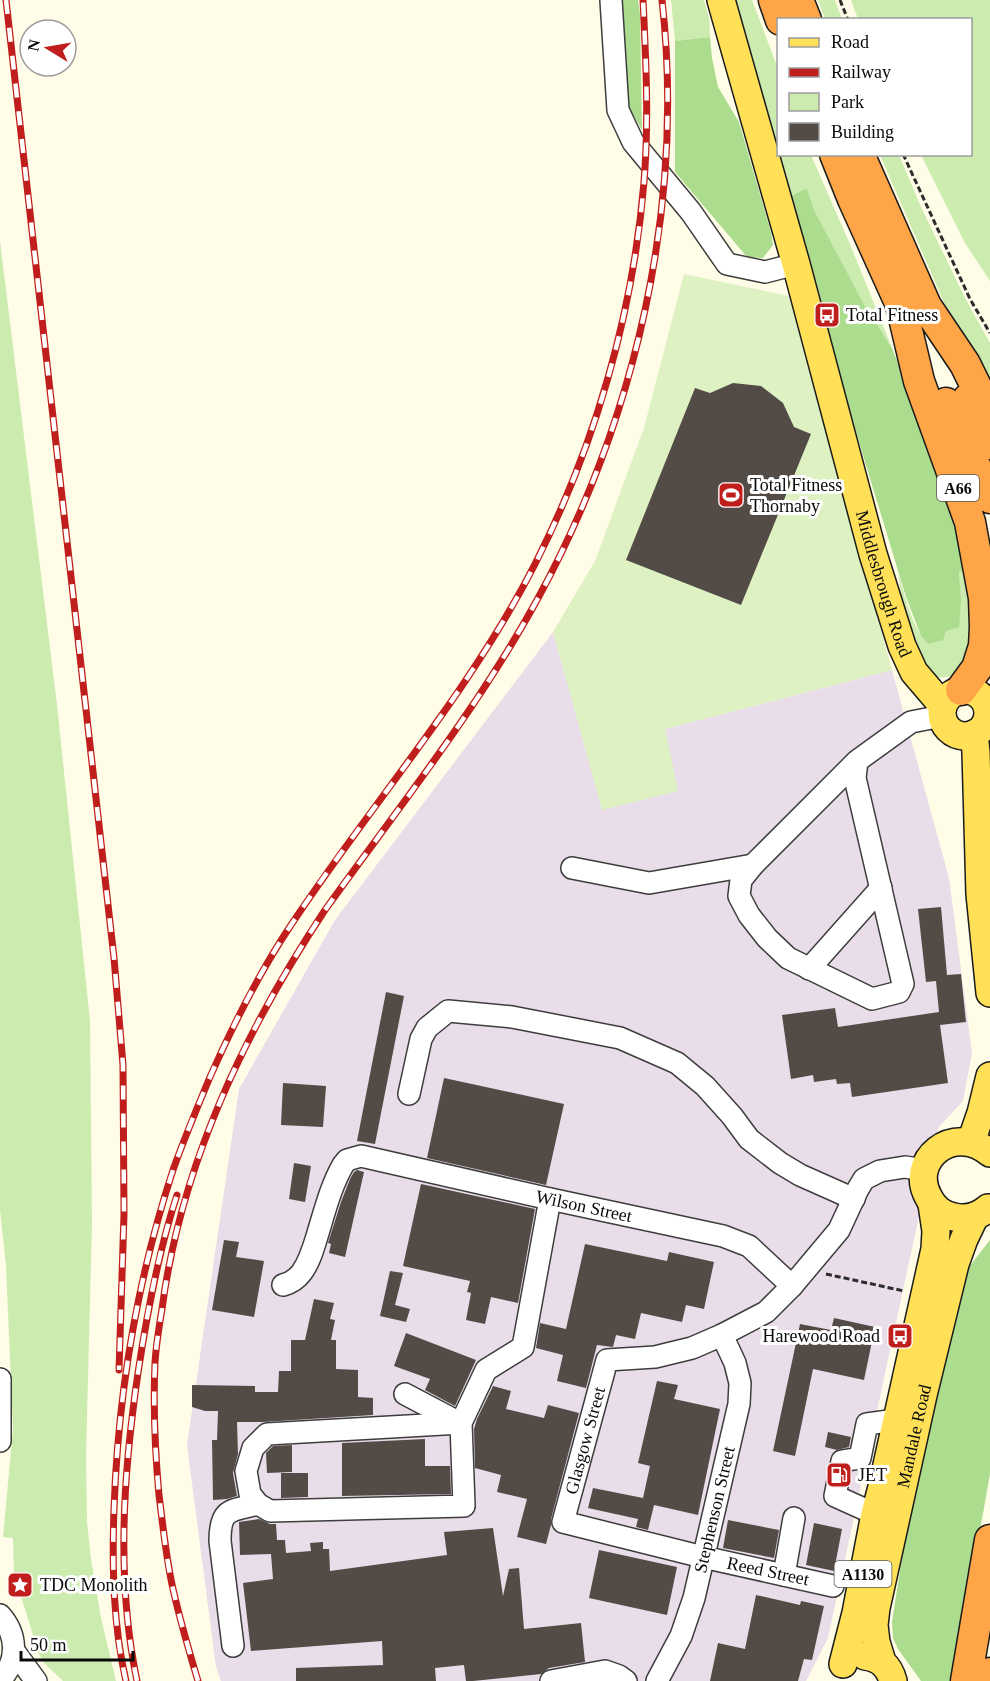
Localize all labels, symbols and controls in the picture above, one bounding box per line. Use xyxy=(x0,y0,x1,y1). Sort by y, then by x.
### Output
north arrow xyxy=(18,18,78,78)
legend xyxy=(777,18,972,156)
text: Road xyxy=(831,32,869,52)
text: N xyxy=(24,38,43,53)
text: Railway xyxy=(831,62,891,82)
text: Park xyxy=(831,92,864,112)
text: Building xyxy=(831,122,894,142)
bus stop icon: Total Fitness xyxy=(812,300,842,330)
place label: Total Fitness xyxy=(846,305,938,325)
place label: Total Fitness Thornaby xyxy=(750,475,842,516)
road number: A66 xyxy=(937,475,979,501)
sports icon: Total Fitness Thornaby xyxy=(716,480,746,510)
street label: Middlesbrough Road xyxy=(852,508,916,660)
street label: Wilson Street xyxy=(534,1186,634,1226)
bus stop icon: Harewood Road xyxy=(885,1321,915,1351)
place label: Harewood Road xyxy=(763,1326,880,1346)
street label: Mandale Road xyxy=(893,1382,935,1490)
street label: Glasgow Street xyxy=(561,1384,609,1496)
street label: Stephenson Street xyxy=(690,1444,739,1575)
fuel station icon: JET xyxy=(824,1460,854,1490)
place label: JET xyxy=(858,1465,887,1485)
street label: Reed Street xyxy=(725,1553,811,1589)
road number: A1130 xyxy=(834,1561,892,1587)
place icon: TDC Monolith xyxy=(5,1570,35,1600)
place label: TDC Monolith xyxy=(40,1575,148,1595)
scale bar xyxy=(21,1624,134,1662)
text: 50 m xyxy=(30,1635,67,1655)

